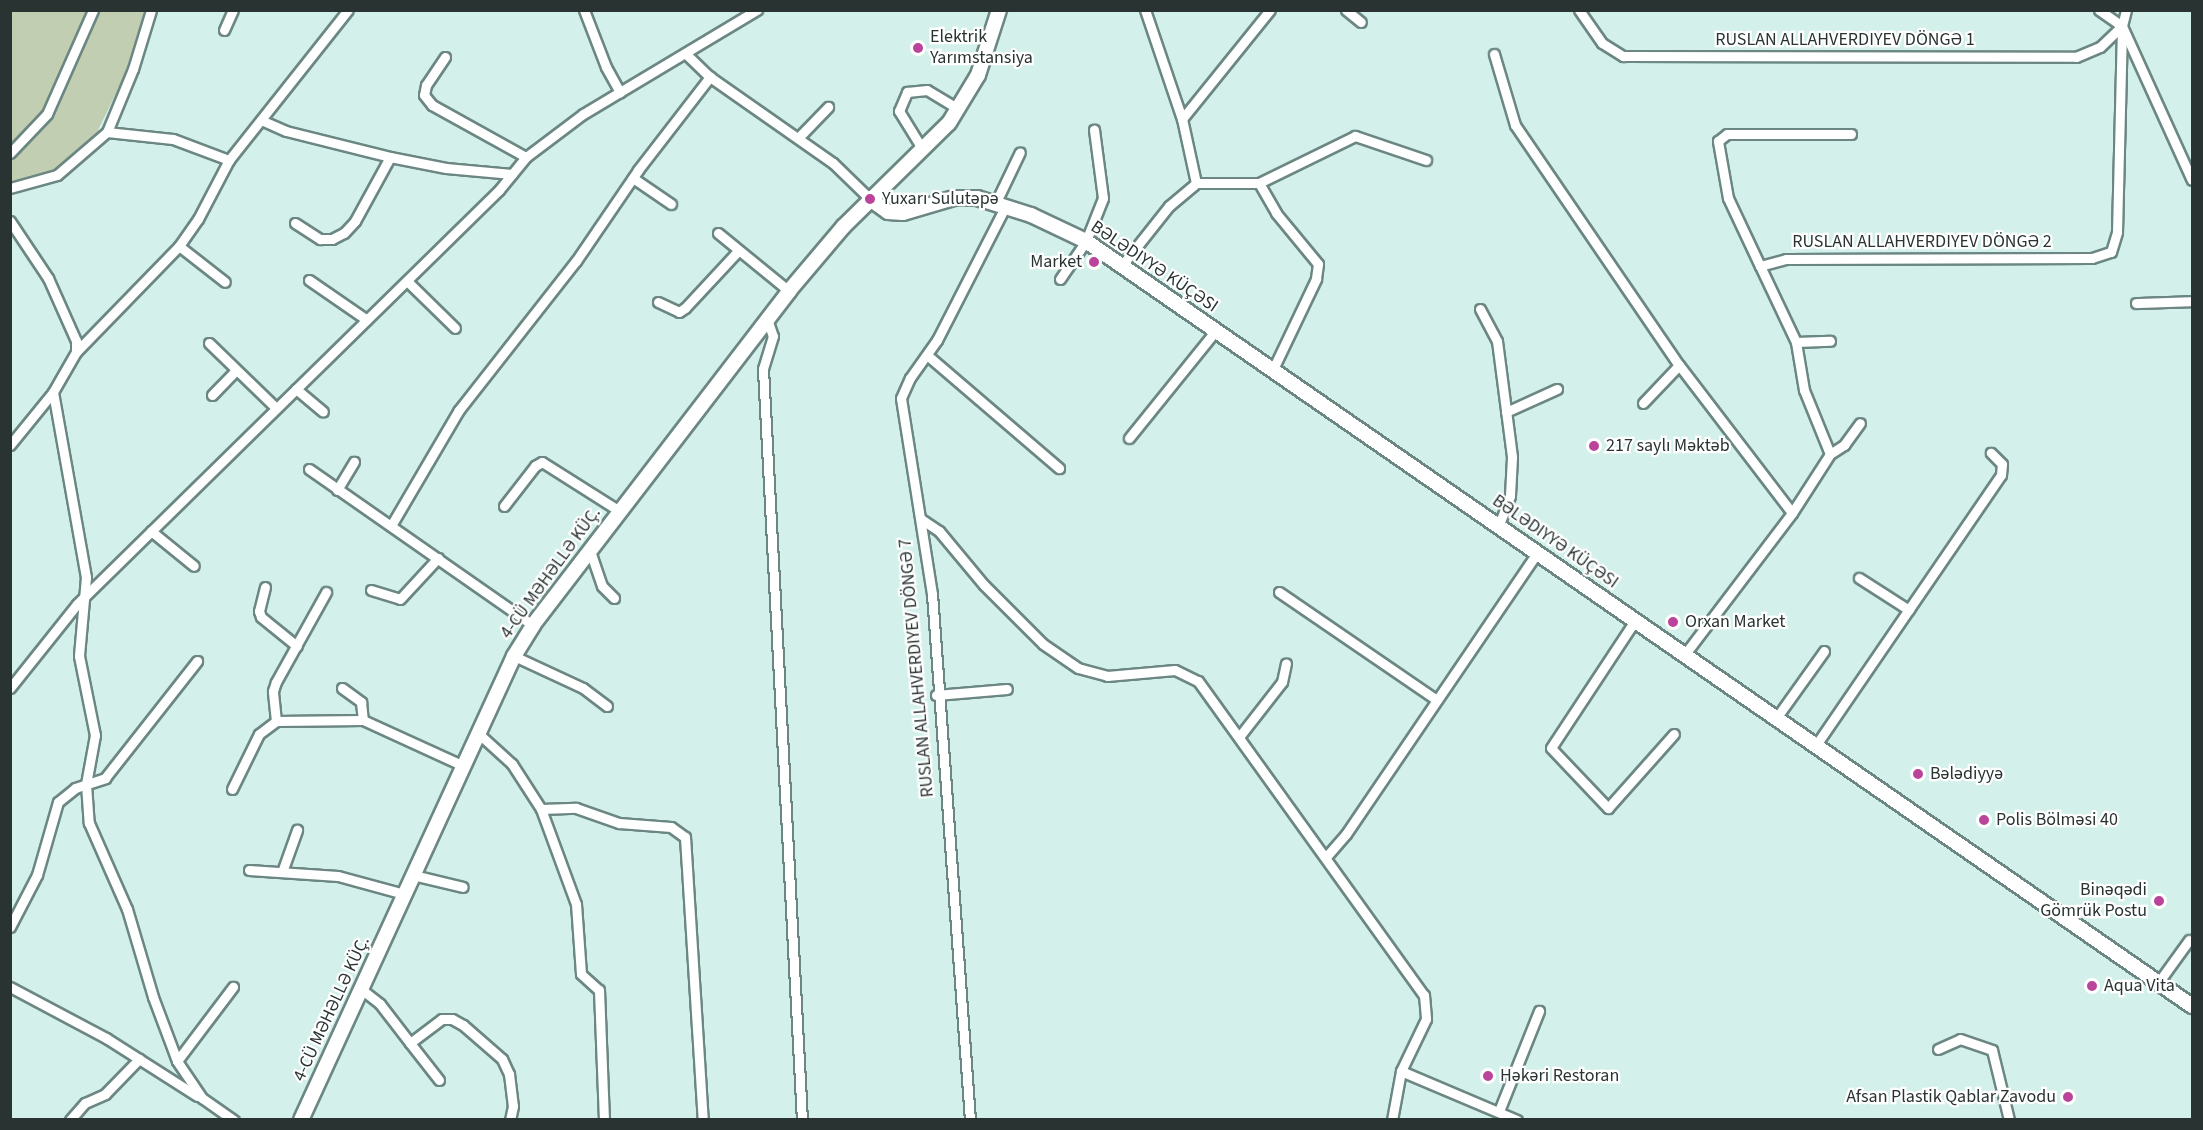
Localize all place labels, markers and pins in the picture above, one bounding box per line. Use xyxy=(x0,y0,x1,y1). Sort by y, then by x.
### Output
place label: Elektrik Yarımstansiya xyxy=(930,27,1033,70)
marker: Elektrik Yarımstansiya xyxy=(911,41,925,55)
place label: Yuxarı Sulutəpə xyxy=(882,188,999,210)
marker: Yuxarı Sulutəpə xyxy=(863,192,877,206)
place label: Market xyxy=(1030,251,1082,273)
marker: Market xyxy=(1087,255,1101,269)
place label: 217 saylı Məktəb xyxy=(1606,435,1730,457)
marker: 217 saylı Məktəb xyxy=(1587,439,1601,453)
place label: Orxan Market xyxy=(1685,611,1785,633)
marker: Orxan Market xyxy=(1666,615,1680,629)
place label: Bələdiyyə xyxy=(1930,763,2003,785)
marker: Bələdiyyə xyxy=(1911,767,1925,781)
place label: Polis Bölməsi 40 xyxy=(1996,809,2118,831)
marker: Polis Bölməsi 40 xyxy=(1977,813,1991,827)
place label: Binəqədi Gömrük Postu xyxy=(2040,880,2147,922)
marker: Binəqədi Gömrük Postu xyxy=(2152,894,2166,908)
place label: Aqua Vita xyxy=(2104,975,2175,997)
marker: Aqua Vita xyxy=(2085,979,2099,993)
place label: Həkəri Restoran xyxy=(1500,1065,1619,1087)
marker: Həkəri Restoran xyxy=(1481,1069,1495,1083)
place label: Afsan Plastik Qablar Zavodu xyxy=(1846,1086,2056,1108)
marker: Afsan Plastik Qablar Zavodu xyxy=(2061,1090,2075,1104)

